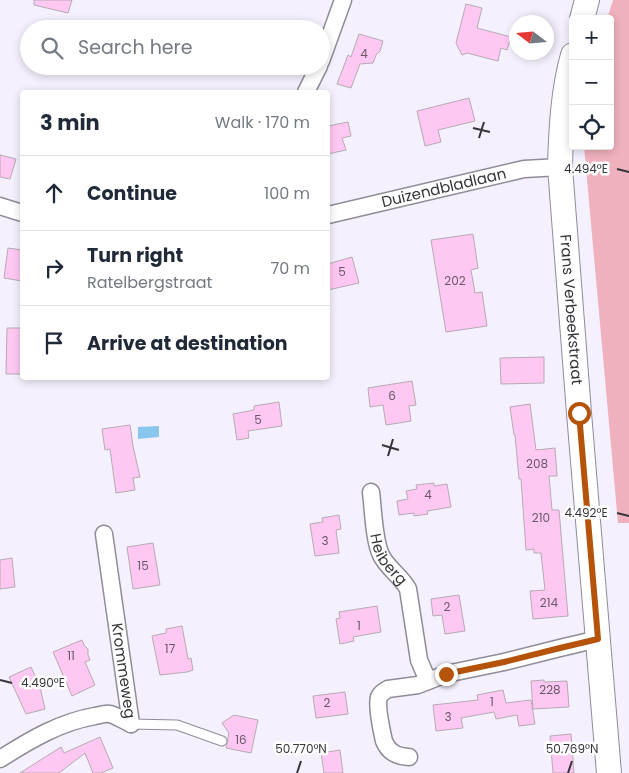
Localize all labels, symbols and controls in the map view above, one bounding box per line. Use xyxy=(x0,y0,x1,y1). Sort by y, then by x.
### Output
north arrow xyxy=(509,15,554,60)
map controls xyxy=(569,15,614,150)
button: + xyxy=(569,15,614,60)
search box xyxy=(20,20,330,75)
icon: search xyxy=(38,34,66,62)
text: Search here xyxy=(78,34,192,61)
house number: 4 xyxy=(360,45,368,62)
button: − xyxy=(569,60,614,105)
button: locate xyxy=(569,105,614,150)
text: 3 min xyxy=(40,108,100,137)
text: Walk · 170 m xyxy=(215,111,310,134)
text: 4.494°E xyxy=(564,160,608,177)
street label: Duizendbladlaan xyxy=(379,163,508,212)
icon: ahead xyxy=(40,179,68,207)
text: Continue xyxy=(87,180,177,207)
text: 100 m xyxy=(264,182,310,205)
street label: Frans Verbeekstraat xyxy=(555,233,588,386)
text: Turn right xyxy=(87,242,183,269)
icon: right xyxy=(40,254,68,282)
text: 70 m xyxy=(270,257,310,280)
house number: 5 xyxy=(338,263,346,280)
text: Ratelbergstraat xyxy=(87,271,212,294)
house number: 202 xyxy=(444,272,466,289)
icon: arrive xyxy=(40,329,68,357)
text: Arrive at destination xyxy=(87,330,288,357)
house number: 6 xyxy=(388,387,396,404)
route start xyxy=(568,402,591,425)
house number: 5 xyxy=(254,411,262,428)
house number: 208 xyxy=(526,455,548,472)
house number: 4 xyxy=(424,486,432,503)
text: 4.492°E xyxy=(564,504,608,521)
house number: 210 xyxy=(532,509,550,526)
house number: 3 xyxy=(321,532,329,549)
street label: Heiberg xyxy=(365,532,412,589)
house number: 15 xyxy=(137,557,149,574)
house number: 214 xyxy=(540,594,559,611)
house number: 2 xyxy=(444,598,451,615)
house number: 1 xyxy=(357,617,361,634)
street label: Krommeweg xyxy=(107,621,141,720)
house number: 17 xyxy=(165,640,176,657)
house number: 11 xyxy=(67,647,75,664)
route end xyxy=(435,663,458,686)
text: 4.490°E xyxy=(21,674,65,691)
house number: 228 xyxy=(539,681,561,698)
house number: 1 xyxy=(490,693,494,710)
house number: 2 xyxy=(324,694,331,711)
house number: 3 xyxy=(444,708,452,725)
house number: 16 xyxy=(235,731,247,748)
text: 50.770°N xyxy=(275,740,327,757)
text: 50.769°N xyxy=(546,740,598,757)

